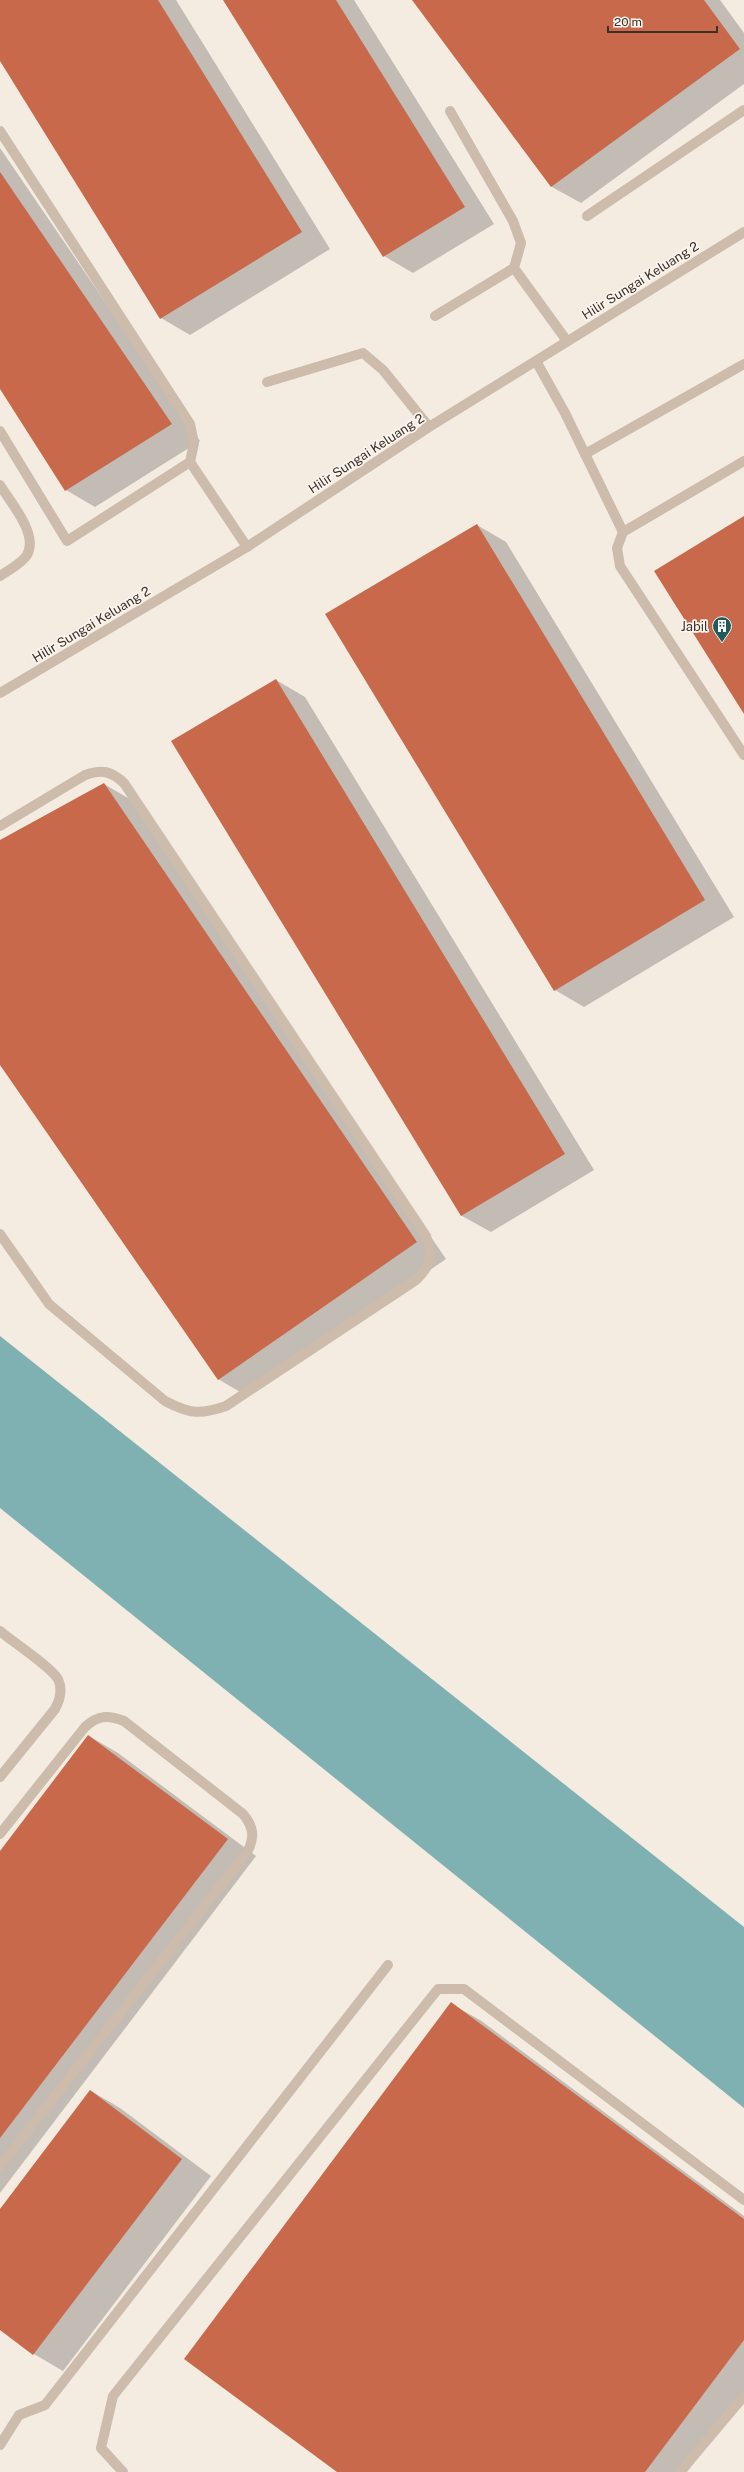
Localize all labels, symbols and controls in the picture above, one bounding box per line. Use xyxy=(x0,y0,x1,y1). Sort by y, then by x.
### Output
scale bar xyxy=(608,8,717,34)
text: 20 m xyxy=(614,15,642,29)
street label: Hilir Sungai Keluang 2 xyxy=(579,238,702,323)
street label: Hilir Sungai Keluang 2 xyxy=(306,410,427,496)
street label: Hilir Sungai Keluang 2 xyxy=(30,583,153,666)
building icon: Jabil xyxy=(711,615,733,643)
place label: Jabil xyxy=(681,619,708,634)

